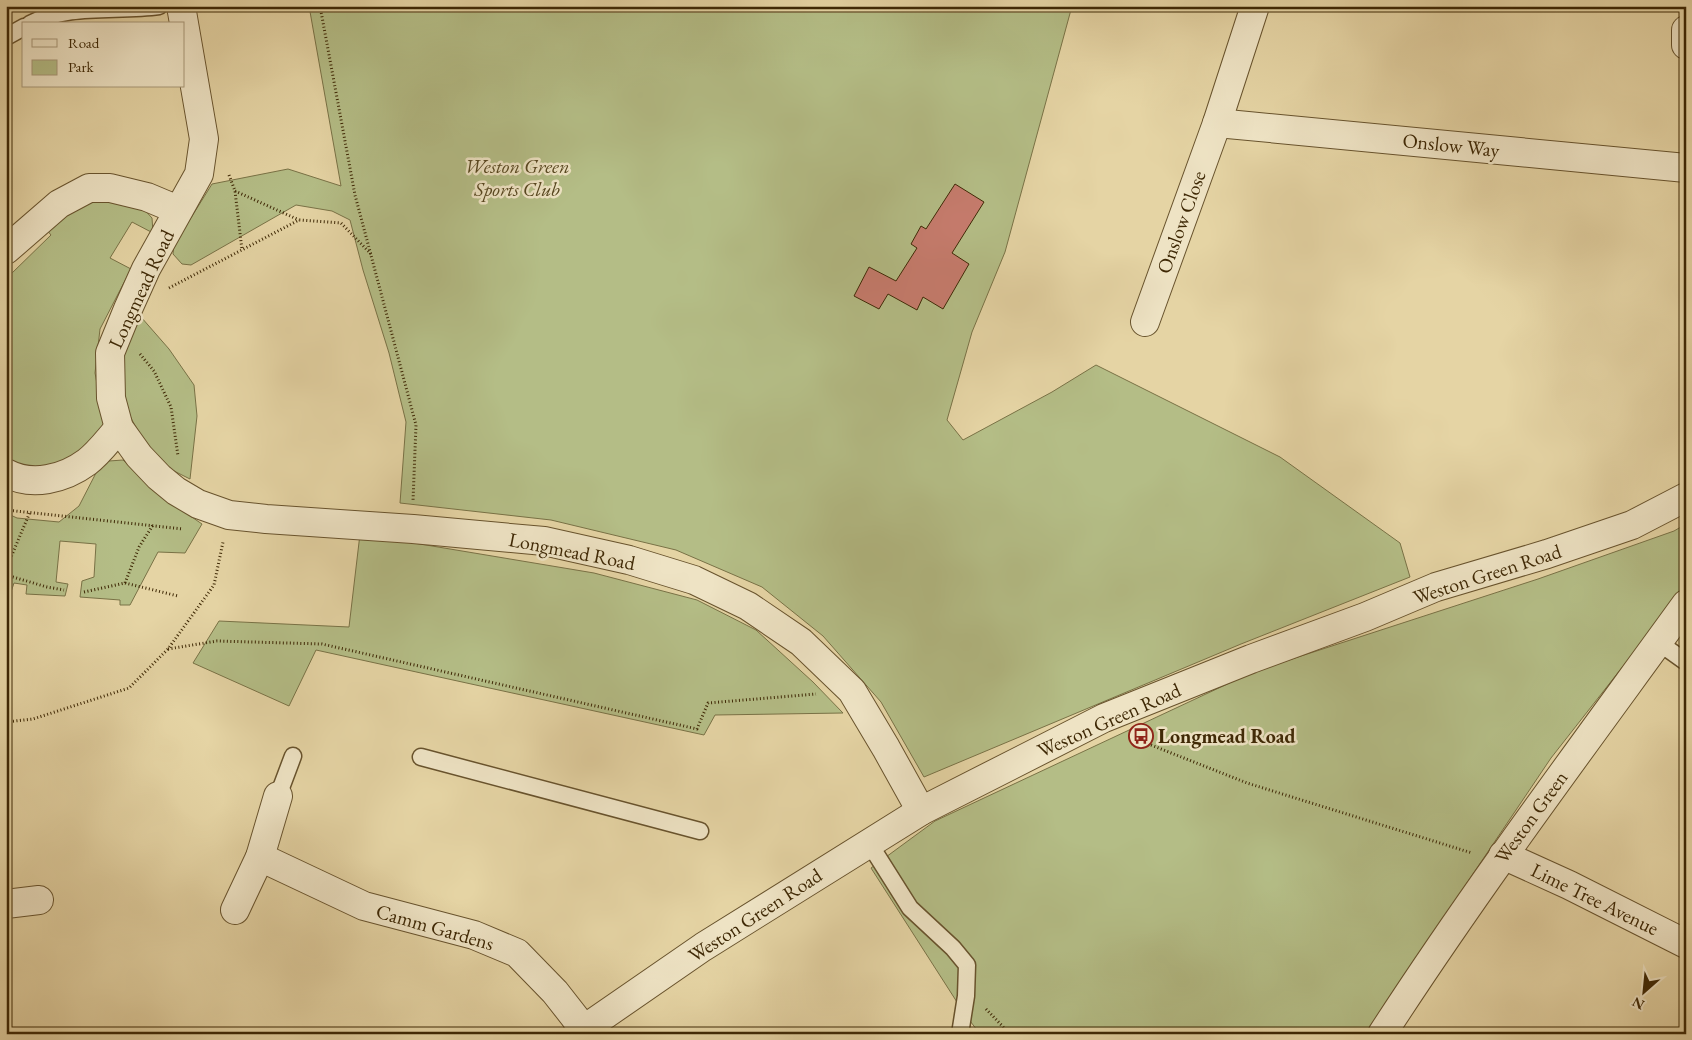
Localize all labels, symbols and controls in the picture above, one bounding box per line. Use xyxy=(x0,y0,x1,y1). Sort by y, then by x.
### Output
legend xyxy=(22,22,185,88)
text: Road xyxy=(68,33,100,52)
text: Park xyxy=(68,57,95,76)
street label: Onslow Way xyxy=(1401,127,1501,163)
park label: Weston Green Sports Club xyxy=(465,153,569,202)
street label: Onslow Close xyxy=(1150,167,1212,277)
street label: Longmead Road xyxy=(102,225,180,353)
street label: Longmead Road xyxy=(507,526,638,576)
street label: Weston Green Road xyxy=(1410,538,1565,610)
street label: Weston Green Road xyxy=(1033,676,1186,763)
bus stop icon: Longmead Road xyxy=(1128,723,1154,749)
place label: Longmead Road xyxy=(1158,723,1295,749)
street label: Weston Green xyxy=(1489,765,1574,869)
street label: Lime Tree Avenue xyxy=(1527,857,1663,941)
street label: Weston Green Road xyxy=(683,862,828,968)
street label: Camm Gardens xyxy=(373,898,497,956)
north arrow xyxy=(1620,968,1670,1018)
text: N xyxy=(1628,993,1647,1014)

